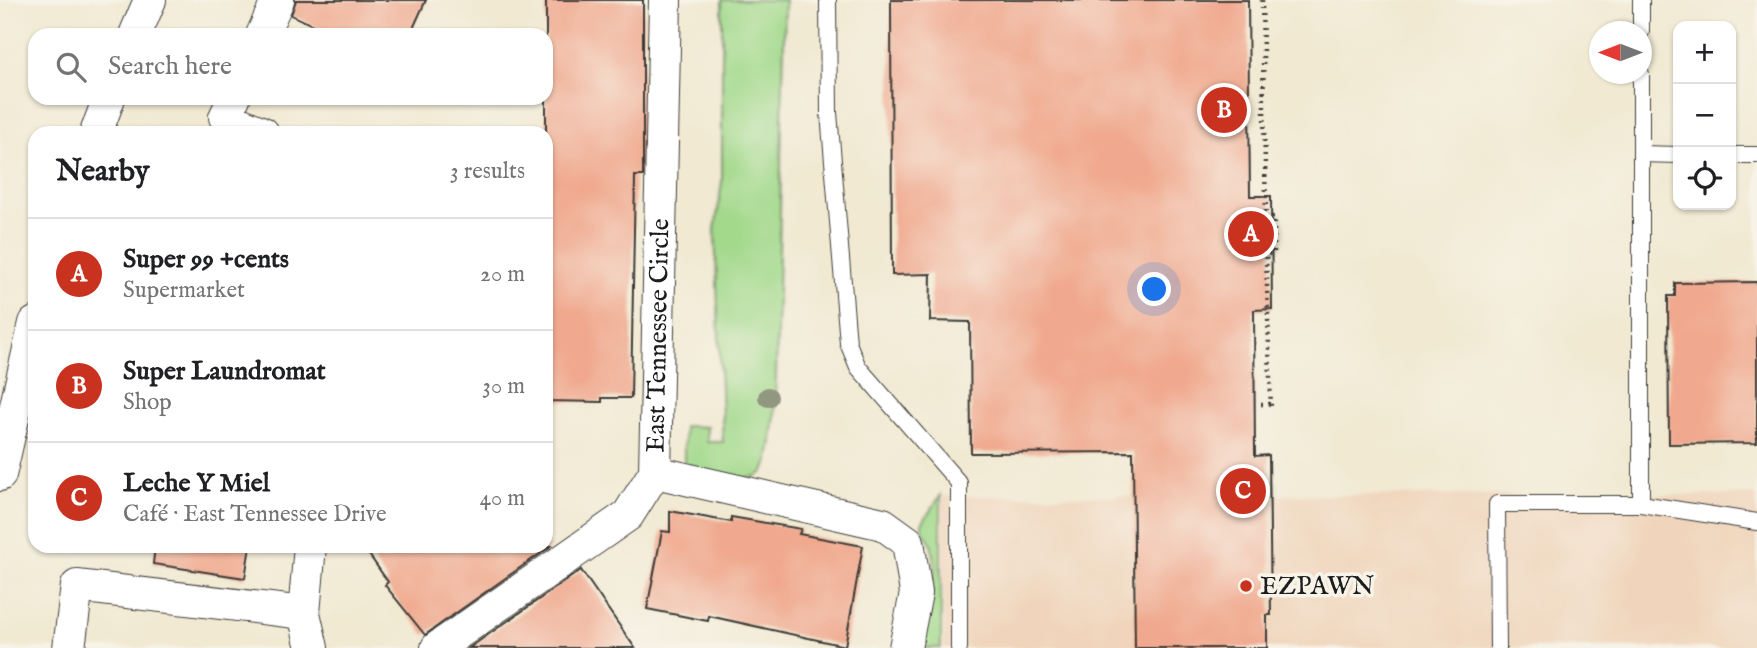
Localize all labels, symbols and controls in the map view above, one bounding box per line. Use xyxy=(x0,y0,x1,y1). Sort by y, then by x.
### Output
north arrow xyxy=(1589,21,1652,84)
map controls xyxy=(1673,21,1736,210)
button: + xyxy=(1673,21,1736,84)
search box xyxy=(28,28,553,105)
icon: search xyxy=(52,48,90,86)
text: Search here xyxy=(108,50,232,83)
pin: B xyxy=(1201,84,1247,136)
button: − xyxy=(1673,84,1736,147)
button: locate xyxy=(1673,147,1736,210)
text: Nearby xyxy=(56,153,149,191)
text: 3 results xyxy=(450,157,525,186)
pin: A xyxy=(1228,208,1274,260)
street label: East Tennessee Circle xyxy=(639,218,677,453)
text: Super 99 +cents xyxy=(123,243,289,276)
text: A xyxy=(71,260,87,289)
text: 20 m xyxy=(480,260,525,289)
your location xyxy=(1137,272,1171,306)
text: Supermarket xyxy=(123,276,245,305)
text: Super Laundromat xyxy=(123,355,326,388)
text: B xyxy=(71,372,87,401)
text: 30 m xyxy=(482,372,525,401)
text: Shop xyxy=(123,388,172,417)
pin: C xyxy=(1220,465,1266,517)
text: Leche Y Miel xyxy=(123,467,270,500)
text: C xyxy=(71,484,87,513)
text: 40 m xyxy=(480,484,525,513)
text: Café · East Tennessee Drive xyxy=(123,500,386,529)
place label: EZPAWN xyxy=(1260,570,1374,603)
marker: EZPAWN xyxy=(1238,578,1254,594)

